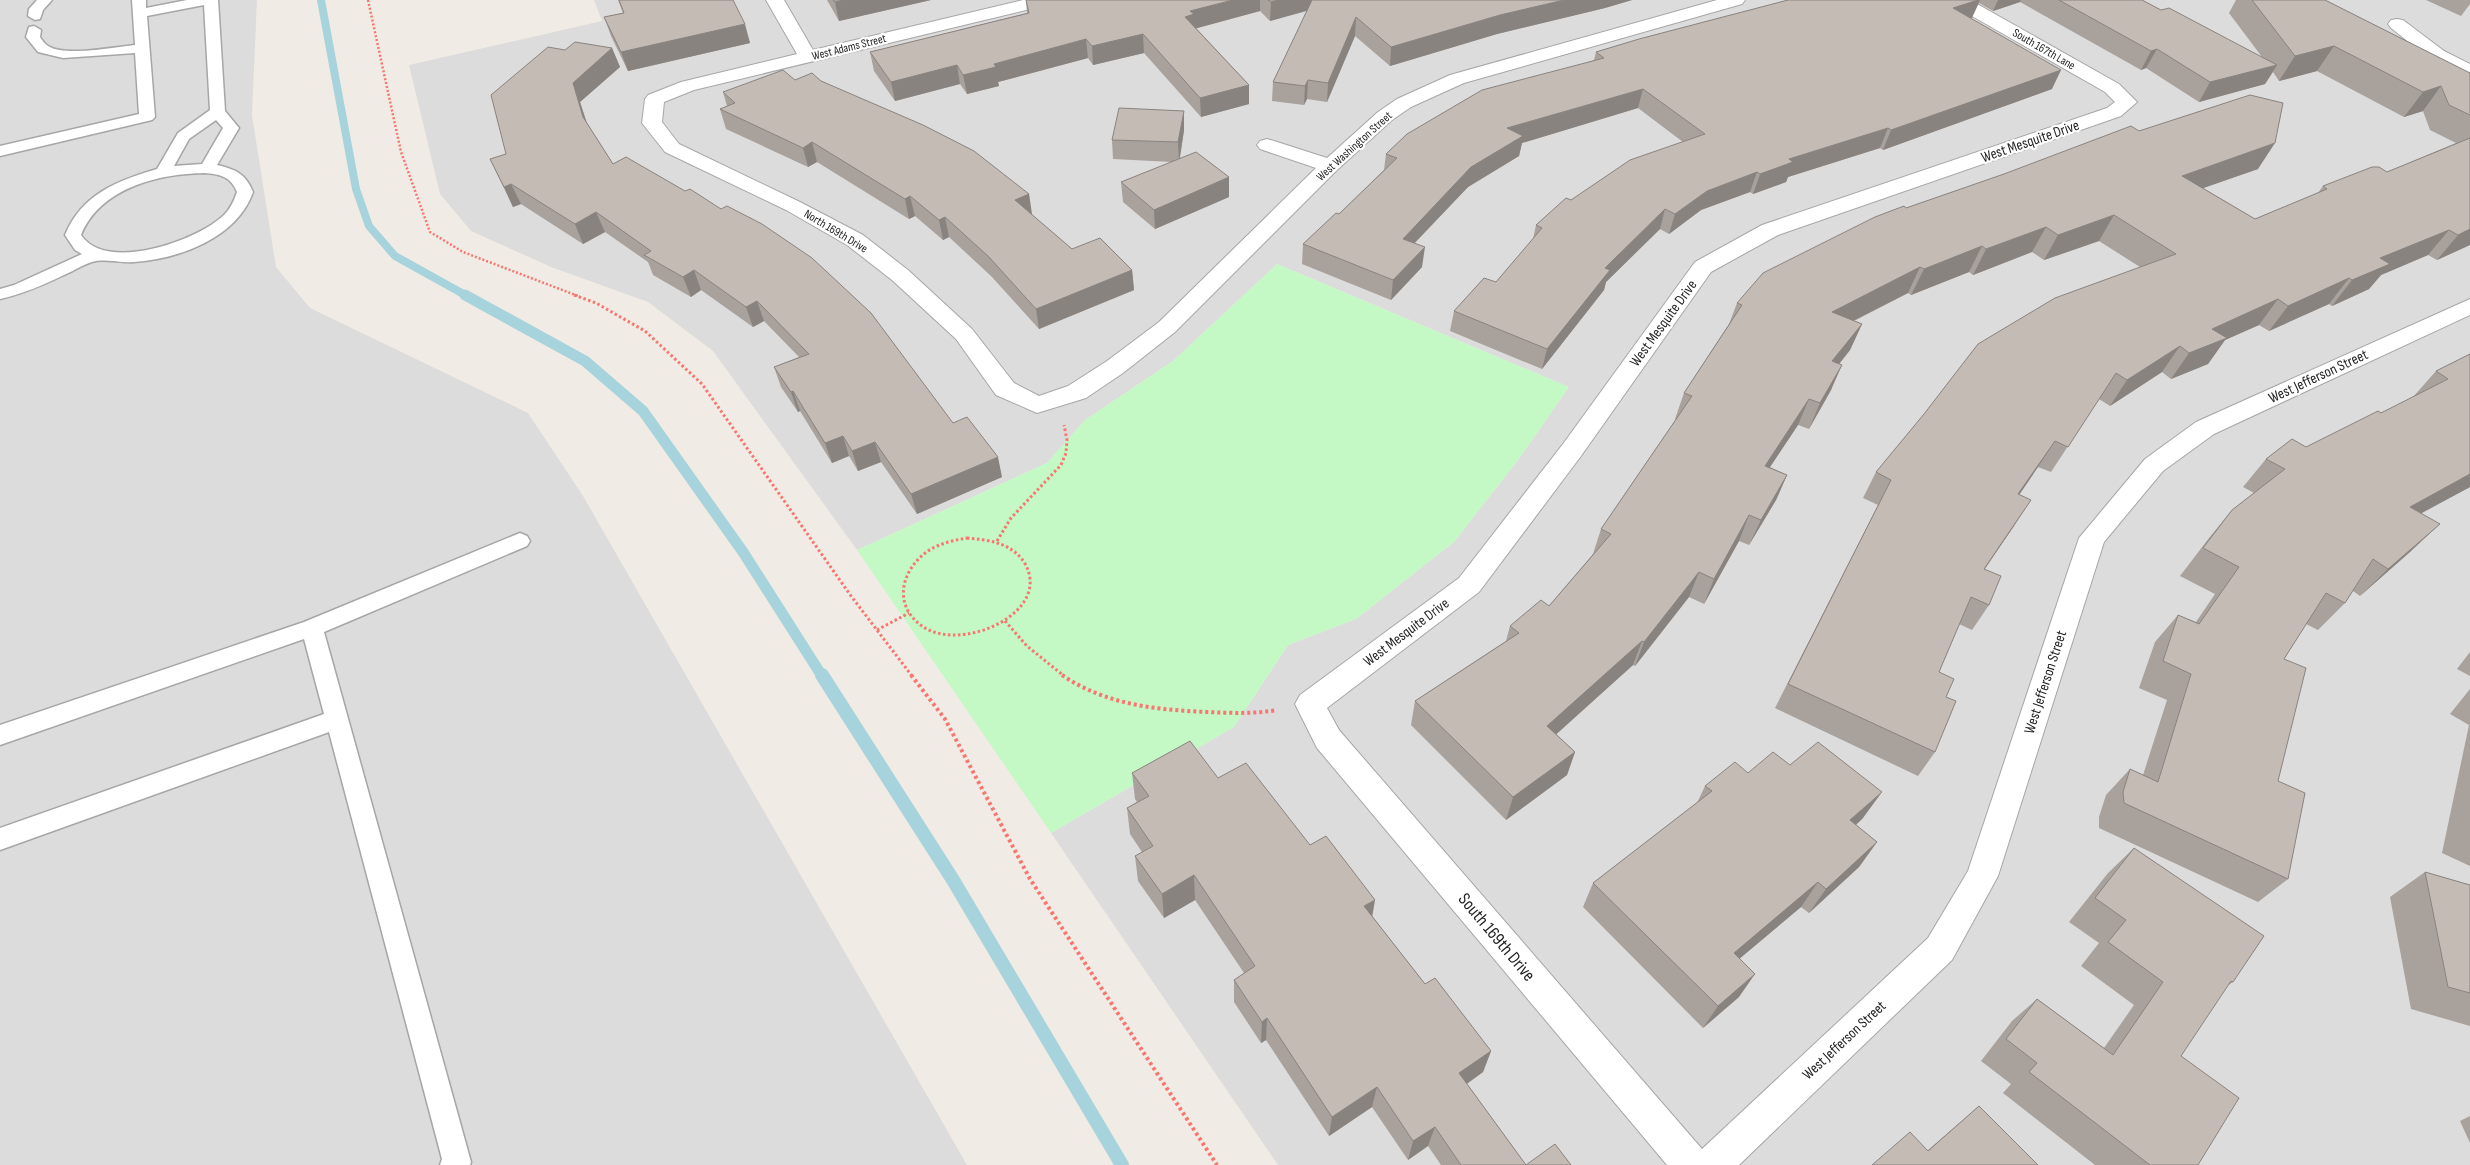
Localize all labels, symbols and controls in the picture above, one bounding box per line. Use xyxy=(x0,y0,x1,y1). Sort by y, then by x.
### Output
street label: South 167th Lane xyxy=(2010,25,2078,73)
street label: West Adams Street xyxy=(810,31,888,64)
street label: West Washington Street xyxy=(1313,108,1396,184)
street label: West Mesquite Drive xyxy=(1979,116,2082,167)
street label: North 169th Drive xyxy=(801,206,871,256)
street label: West Mesquite Drive xyxy=(1626,276,1701,370)
street label: West Jefferson Street xyxy=(2266,345,2371,408)
street label: West Mesquite Drive xyxy=(1360,594,1453,671)
street label: West Jefferson Street xyxy=(2020,628,2071,736)
street label: South 169th Drive xyxy=(1454,889,1540,986)
street label: West Jefferson Street xyxy=(1799,996,1890,1084)

